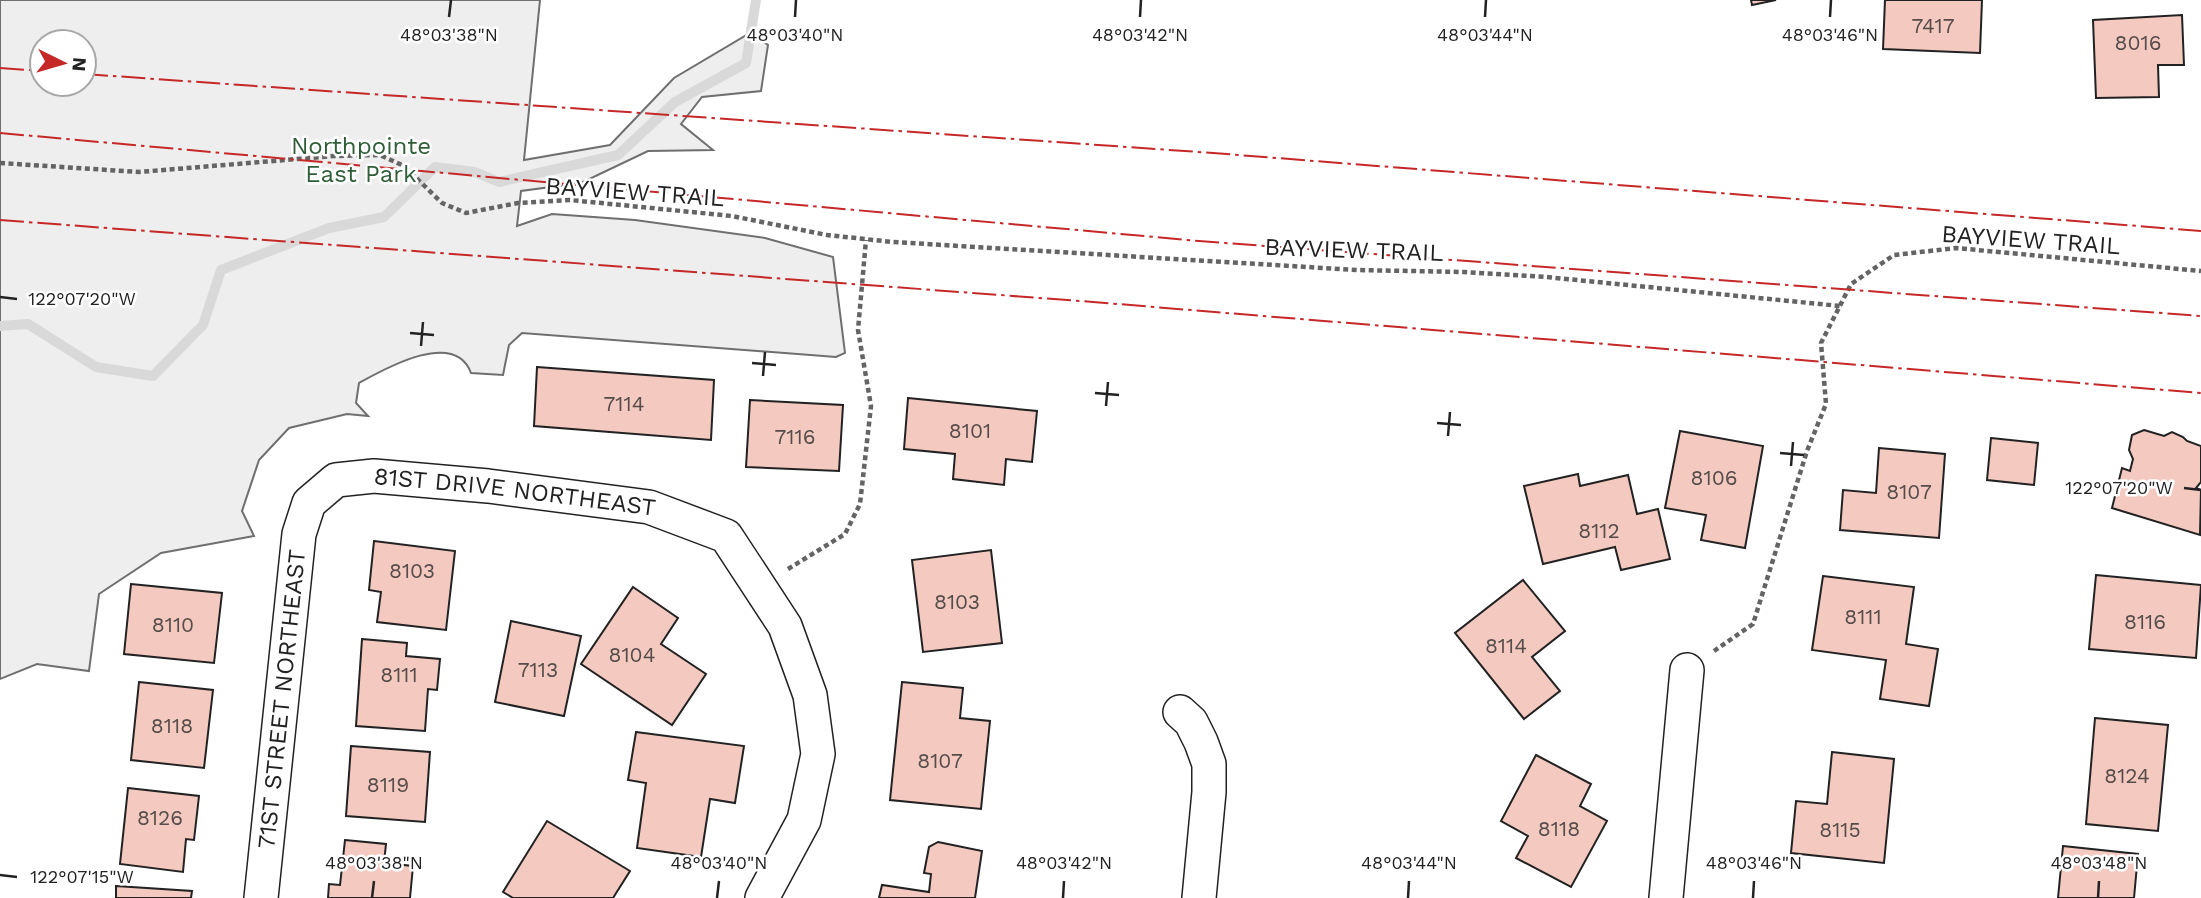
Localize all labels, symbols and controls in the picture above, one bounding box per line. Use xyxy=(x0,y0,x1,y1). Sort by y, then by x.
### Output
house number: 7417 xyxy=(1912,13,1955,38)
text: 48°03'38"N xyxy=(400,24,498,45)
text: 48°03'40"N xyxy=(747,24,843,45)
text: 48°03'42"N xyxy=(1092,24,1188,45)
text: 48°03'44"N xyxy=(1437,24,1533,45)
text: 48°03'46"N xyxy=(1782,24,1878,45)
north arrow xyxy=(28,28,98,98)
house number: 8016 xyxy=(2115,30,2161,55)
text: N xyxy=(67,56,92,72)
park label: Northpointe East Park xyxy=(291,132,431,188)
street label: BAYVIEW TRAIL xyxy=(545,172,725,212)
street label: BAYVIEW TRAIL xyxy=(1941,220,2121,260)
street label: BAYVIEW TRAIL xyxy=(1264,233,1444,267)
text: 122°07'20"W xyxy=(28,288,136,309)
house number: 7114 xyxy=(604,391,645,416)
house number: 8101 xyxy=(949,418,991,443)
house number: 7116 xyxy=(775,424,815,449)
street label: 81ST DRIVE NORTHEAST xyxy=(373,462,658,522)
house number: 8106 xyxy=(1691,465,1737,490)
text: 122°07'20"W xyxy=(2065,477,2173,498)
house number: 8107 xyxy=(1886,479,1932,504)
house number: 8112 xyxy=(1578,518,1620,543)
street label: 71ST STREET NORTHEAST xyxy=(252,548,311,850)
house number: 8103 xyxy=(389,558,435,583)
house number: 8103 xyxy=(934,589,980,614)
house number: 8111 xyxy=(1844,604,1882,629)
house number: 8116 xyxy=(2124,609,2166,634)
house number: 8110 xyxy=(152,612,194,637)
house number: 8114 xyxy=(1485,633,1527,658)
house number: 8104 xyxy=(608,642,656,667)
house number: 7113 xyxy=(518,657,558,682)
house number: 8111 xyxy=(380,662,418,687)
house number: 8118 xyxy=(151,713,193,738)
house number: 8107 xyxy=(917,748,963,773)
house number: 8124 xyxy=(2104,763,2150,788)
house number: 8119 xyxy=(367,772,409,797)
house number: 8126 xyxy=(137,805,183,830)
house number: 8118 xyxy=(1538,816,1580,841)
house number: 8115 xyxy=(1819,817,1861,842)
text: 48°03'38"N xyxy=(325,852,423,873)
text: 48°03'40"N xyxy=(671,852,767,873)
text: 48°03'42"N xyxy=(1016,852,1112,873)
text: 48°03'44"N xyxy=(1361,852,1457,873)
text: 48°03'46"N xyxy=(1706,852,1802,873)
text: 48°03'48"N xyxy=(2051,852,2147,873)
text: 122°07'15"W xyxy=(30,866,134,887)

